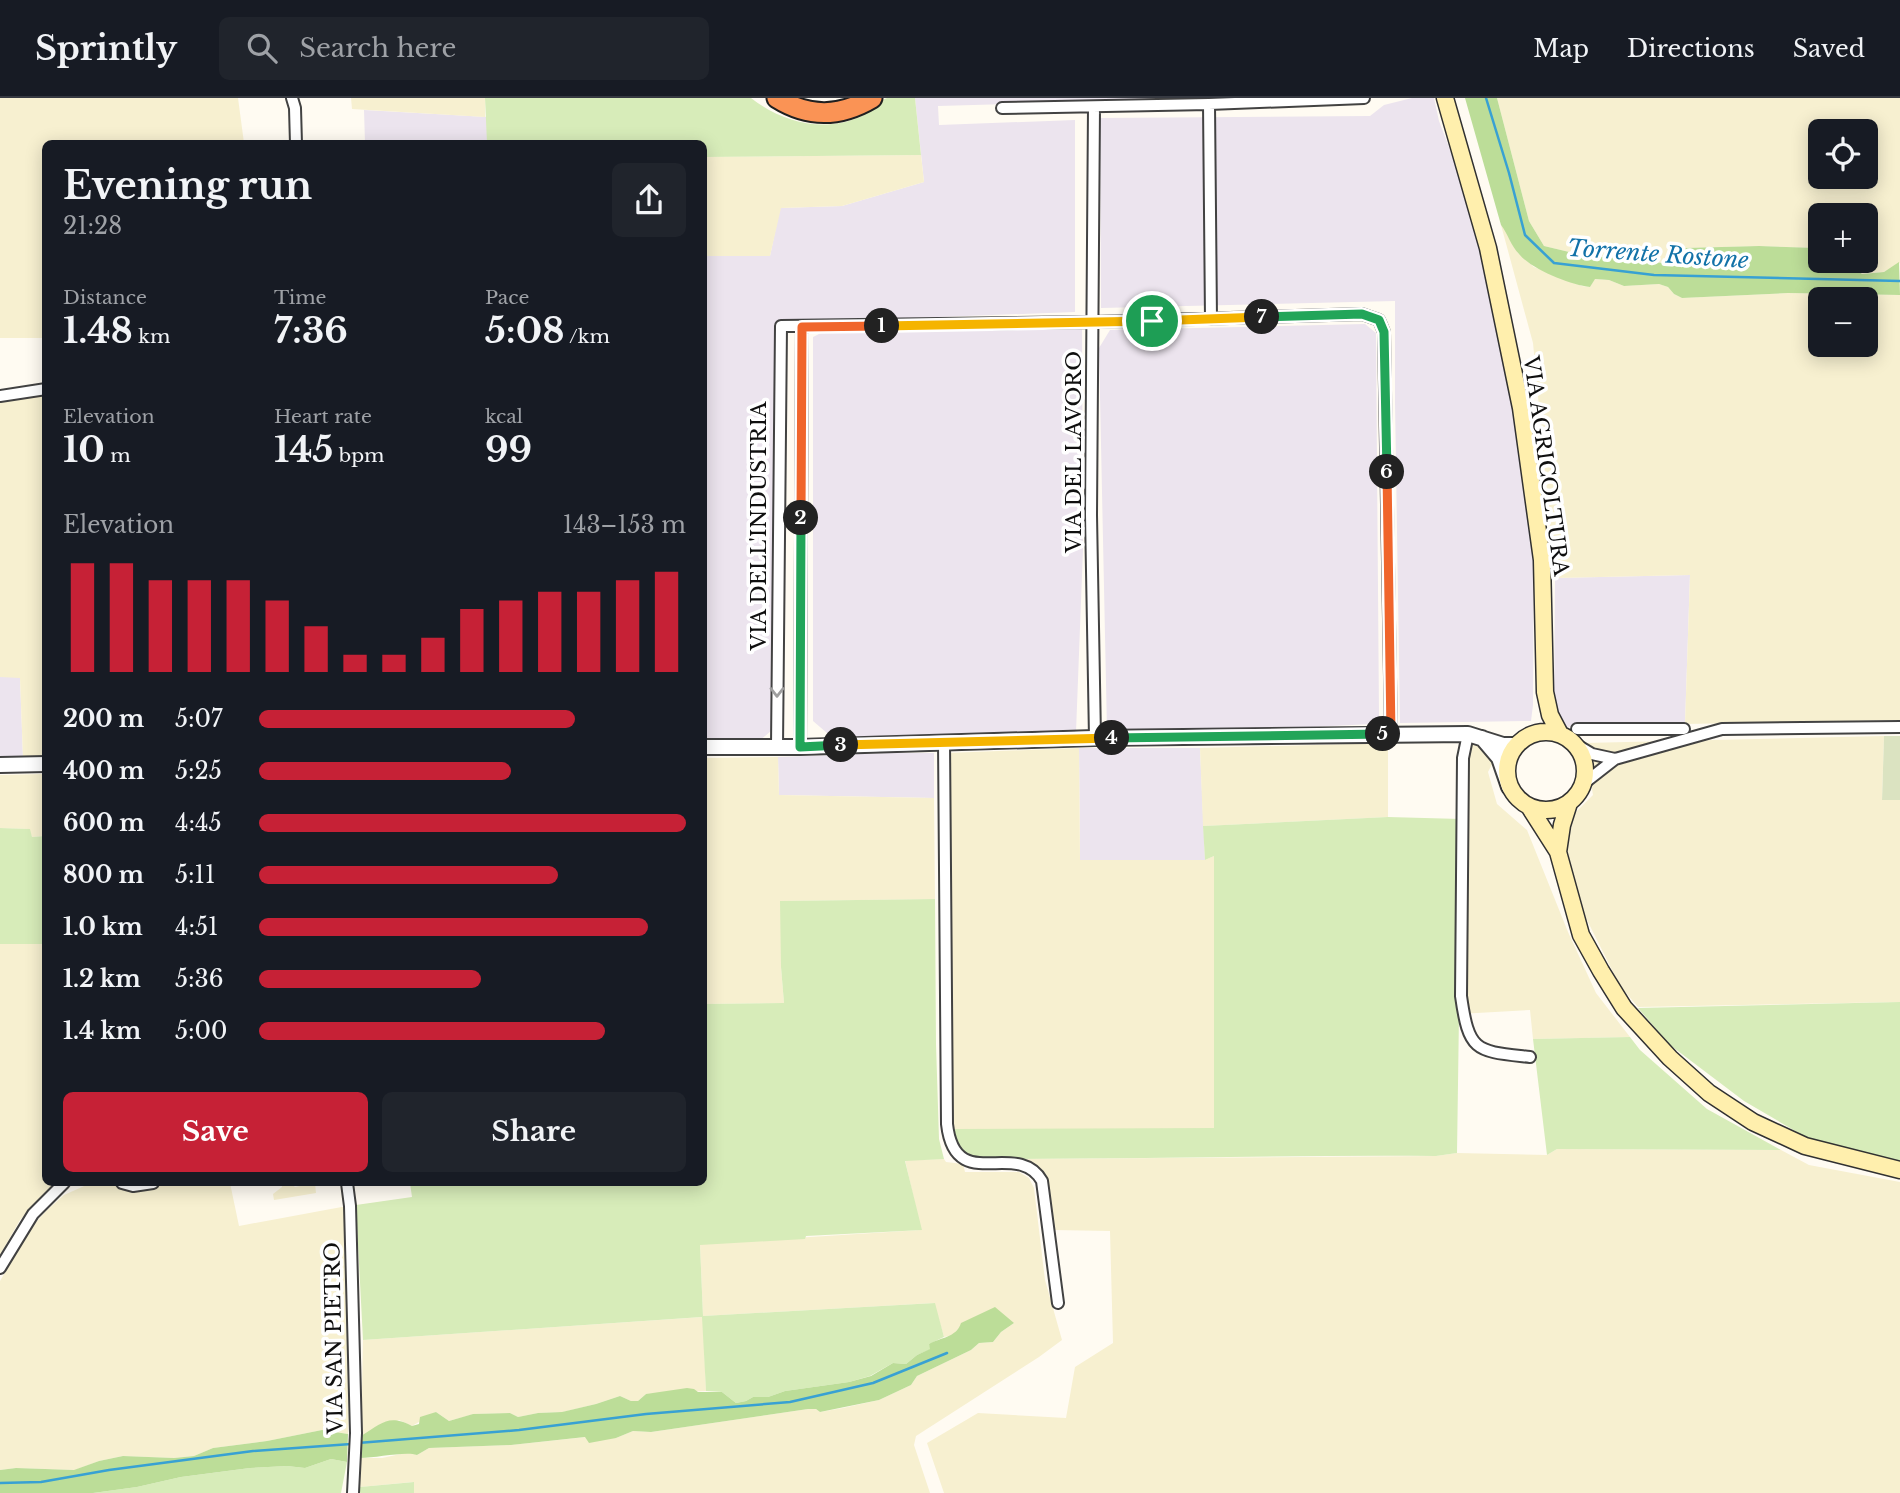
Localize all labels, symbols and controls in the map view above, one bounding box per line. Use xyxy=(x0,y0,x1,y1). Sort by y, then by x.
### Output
search box xyxy=(219,17,709,80)
text: Sprintly xyxy=(35,28,177,69)
icon: search xyxy=(243,29,281,67)
text: Search here xyxy=(299,32,456,64)
text: Map xyxy=(1533,34,1589,63)
text: Directions xyxy=(1627,34,1755,63)
text: Saved xyxy=(1793,34,1865,63)
map controls xyxy=(1808,119,1878,357)
button: locate xyxy=(1808,119,1878,189)
text: Evening run xyxy=(63,162,312,209)
button: share xyxy=(612,163,686,237)
button: + xyxy=(1808,203,1878,273)
text: 21:28 xyxy=(63,212,122,240)
water label: Torrente Rostone xyxy=(1566,234,1750,274)
text: Distance xyxy=(63,286,147,309)
text: Time xyxy=(274,286,326,309)
text: Pace xyxy=(485,286,529,309)
button: − xyxy=(1808,287,1878,357)
pin xyxy=(1122,291,1182,351)
pin: 7 xyxy=(1244,300,1280,334)
icon: arrive xyxy=(1133,302,1171,340)
text: 7 xyxy=(1257,305,1266,328)
pin: 1 xyxy=(864,308,900,344)
text: 1.48 xyxy=(63,309,133,352)
text: 7:36 xyxy=(274,309,348,352)
text: 5:08 xyxy=(485,309,564,352)
text: 1 xyxy=(877,314,886,337)
text: km xyxy=(133,325,170,348)
text: /km xyxy=(564,325,610,348)
street label: VIA DEL LAVORO xyxy=(1061,351,1087,554)
street label: VIA AGRICOLTURA xyxy=(1518,353,1574,578)
street label: VIA DELL'INDUSTRIA xyxy=(746,401,772,651)
text: Elevation xyxy=(63,405,155,428)
text: Heart rate xyxy=(274,405,372,428)
text: kcal xyxy=(485,405,523,428)
text: 10 xyxy=(63,428,105,471)
text: 145 xyxy=(274,428,333,471)
text: 99 xyxy=(485,428,532,471)
text: m xyxy=(105,444,131,467)
text: bpm xyxy=(333,444,385,467)
pin: 6 xyxy=(1370,454,1404,490)
text: 6 xyxy=(1380,460,1393,483)
pin: 2 xyxy=(784,500,818,536)
text: 2 xyxy=(794,506,807,529)
text: Elevation xyxy=(63,511,174,539)
text: 143–153 m xyxy=(563,511,686,539)
one-way arrow xyxy=(769,687,785,698)
text: 200 m xyxy=(63,705,144,733)
text: 5:07 xyxy=(175,705,223,733)
pin: 5 xyxy=(1366,716,1400,752)
pin: 4 xyxy=(1094,720,1130,756)
text: 5 xyxy=(1377,722,1388,745)
text: 4 xyxy=(1105,726,1118,749)
pin: 3 xyxy=(824,728,858,762)
text: 3 xyxy=(834,733,847,756)
text: 400 m xyxy=(63,757,145,785)
text: 5:25 xyxy=(175,757,222,785)
text: 600 m xyxy=(63,809,145,837)
text: 4:45 xyxy=(175,809,222,837)
text: 800 m xyxy=(63,861,144,889)
text: 5:11 xyxy=(175,861,215,889)
text: 1.0 km xyxy=(63,913,143,941)
text: 4:51 xyxy=(175,913,218,941)
text: 1.2 km xyxy=(63,965,141,993)
text: 5:36 xyxy=(175,965,224,993)
text: 1.4 km xyxy=(63,1017,141,1045)
text: 5:00 xyxy=(175,1017,227,1045)
button: Save xyxy=(63,1092,368,1172)
button: Share xyxy=(382,1092,686,1172)
street label: VIA SAN PIETRO xyxy=(319,1242,349,1435)

